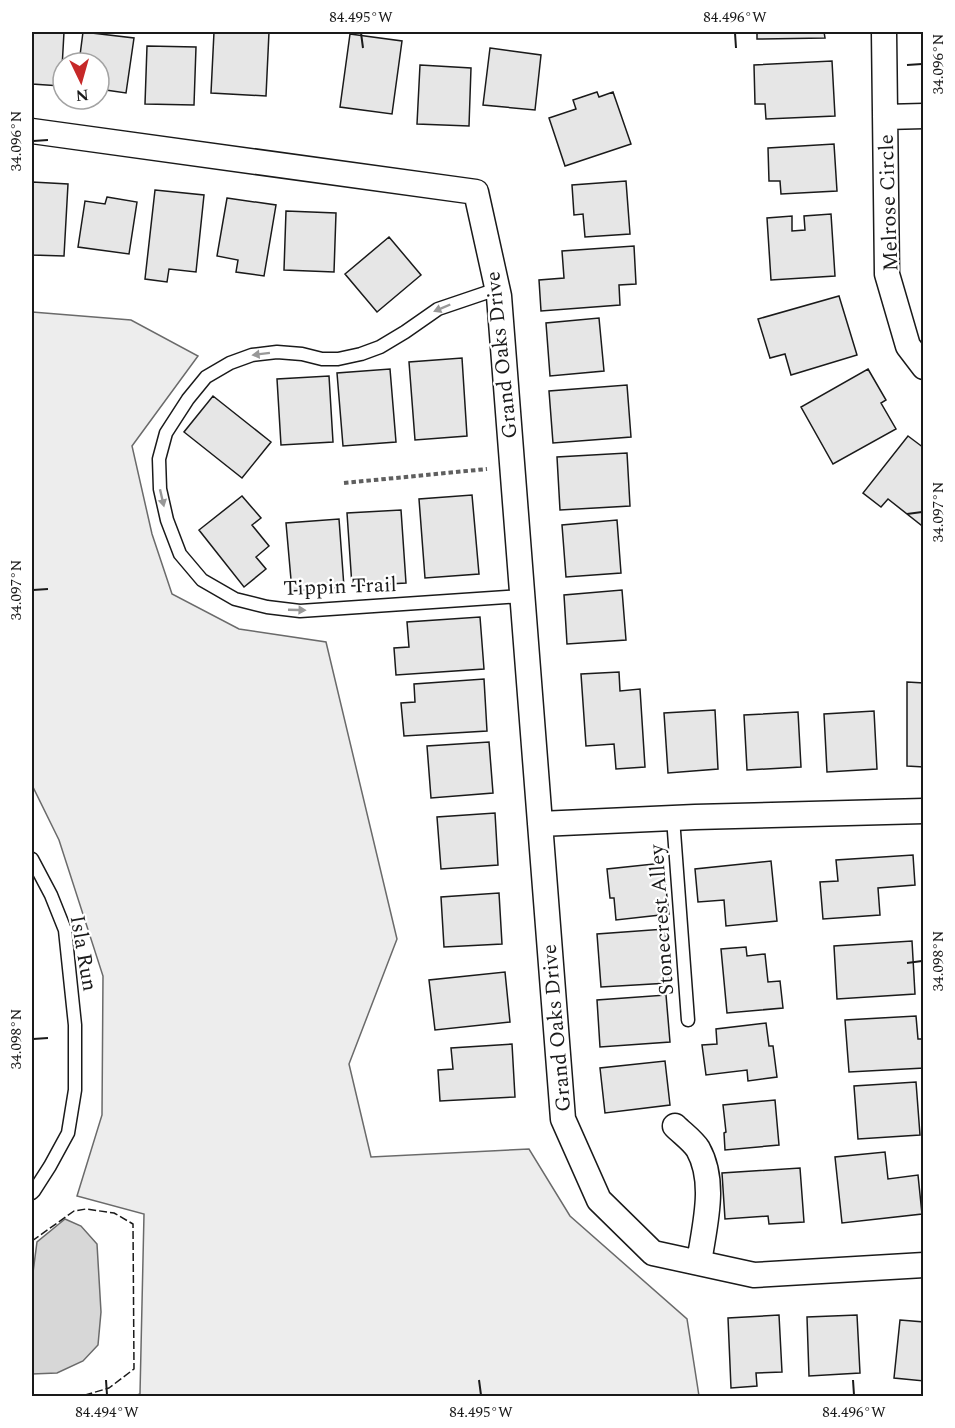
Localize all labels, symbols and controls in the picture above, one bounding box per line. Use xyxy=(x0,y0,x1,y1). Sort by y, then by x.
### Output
text: 84.495°W xyxy=(329,6,393,29)
text: 84.496°W xyxy=(703,6,767,29)
text: 34.096°N xyxy=(927,34,950,94)
north arrow xyxy=(51,51,111,111)
text: N xyxy=(75,82,90,107)
text: 34.096°N xyxy=(5,111,28,171)
street label: Melrose Circle xyxy=(871,134,907,272)
street label: Grand Oaks Drive xyxy=(477,270,527,440)
one-way arrow xyxy=(434,304,451,313)
one-way arrow xyxy=(251,349,270,359)
text: 34.097°N xyxy=(927,482,950,542)
one-way arrow xyxy=(158,488,167,507)
text: 34.097°N xyxy=(5,560,28,620)
street label: Tippin Trail xyxy=(283,569,397,605)
one-way arrow xyxy=(288,605,307,615)
street label: Stonecrest Alley xyxy=(641,843,683,996)
street label: Isla Run xyxy=(61,913,105,994)
text: 34.098°N xyxy=(927,931,950,991)
street label: Grand Oaks Drive xyxy=(534,943,580,1113)
text: 34.098°N xyxy=(5,1009,28,1069)
text: 84.494°W xyxy=(75,1401,139,1424)
text: 84.495°W xyxy=(449,1401,513,1424)
text: 84.496°W xyxy=(822,1401,886,1424)

